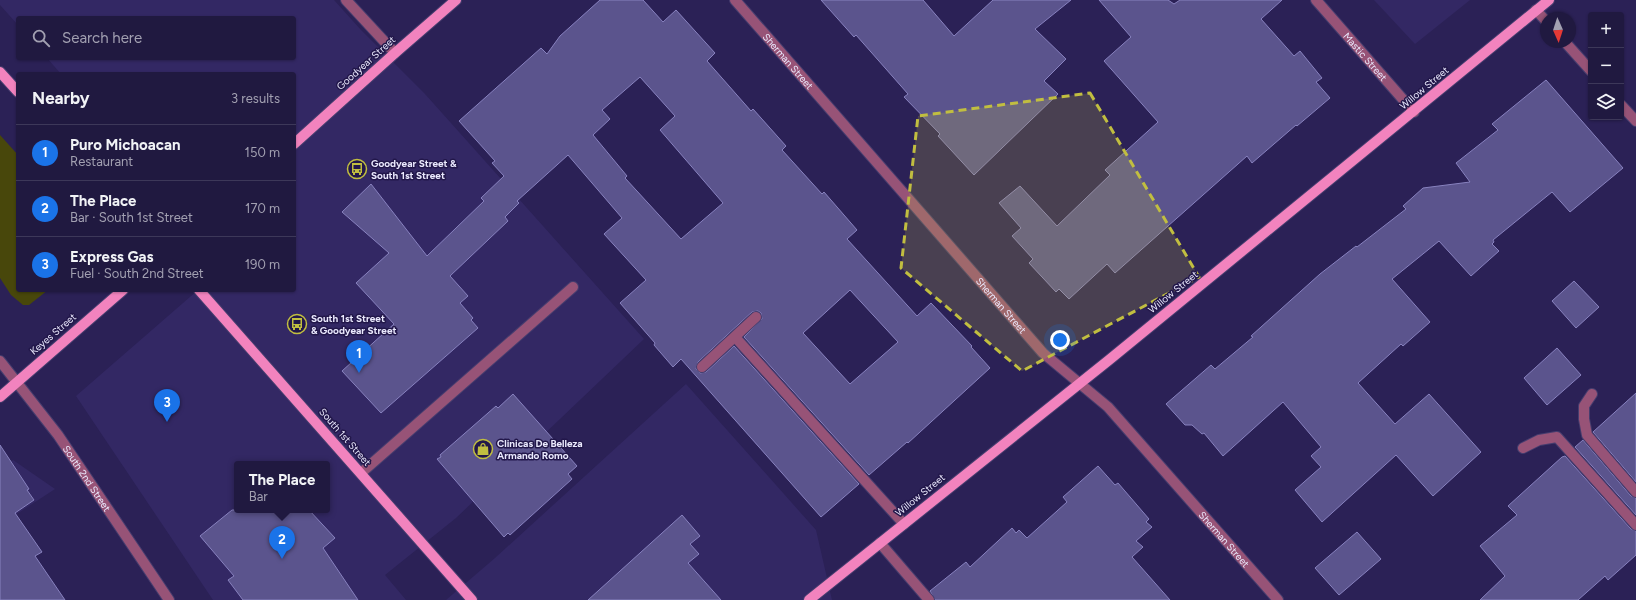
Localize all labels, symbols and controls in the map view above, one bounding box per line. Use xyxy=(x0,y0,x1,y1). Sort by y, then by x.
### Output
north arrow xyxy=(1540,12,1576,48)
map controls xyxy=(1588,12,1624,120)
button: + xyxy=(1588,12,1624,48)
search box xyxy=(16,16,296,60)
icon: search xyxy=(30,27,52,49)
text: Search here xyxy=(62,29,142,47)
street label: Mastic Street xyxy=(1341,29,1390,84)
street label: Sherman Street xyxy=(760,30,816,92)
street label: Goodyear Street xyxy=(334,33,398,93)
button: − xyxy=(1588,48,1624,84)
street label: Willow Street xyxy=(1397,64,1451,112)
button: layers xyxy=(1588,84,1624,120)
text: Nearby xyxy=(32,88,90,108)
text: 3 results xyxy=(231,91,280,106)
text: Puro Michoacan xyxy=(70,136,180,154)
text: 1 xyxy=(42,145,48,160)
text: 150 m xyxy=(245,145,280,160)
text: Restaurant xyxy=(70,154,133,169)
place label: Goodyear Street & South 1st Street xyxy=(371,157,457,182)
bus stop icon: Goodyear Street & South 1st Street xyxy=(346,158,368,180)
text: The Place xyxy=(70,192,136,210)
text: 2 xyxy=(41,201,49,216)
text: 170 m xyxy=(245,201,280,216)
text: Bar · South 1st Street xyxy=(70,210,193,225)
text: Express Gas xyxy=(70,248,154,266)
text: 3 xyxy=(41,257,49,272)
text: 190 m xyxy=(245,257,280,272)
text: Fuel · South 2nd Street xyxy=(70,266,204,281)
street label: Willow Street xyxy=(1145,268,1201,316)
street label: Sherman Street xyxy=(973,274,1029,336)
street label: Keyes Street xyxy=(27,310,79,358)
place label: South 1st Street & Goodyear Street xyxy=(311,312,396,337)
bus stop icon: South 1st Street & Goodyear Street xyxy=(286,313,308,335)
your location xyxy=(1050,330,1070,350)
pin: 1 xyxy=(346,340,372,373)
pin: 3 xyxy=(154,389,180,422)
street label: South 1st Street xyxy=(316,405,374,469)
place label: Clinicas De Belleza Armando Romo xyxy=(497,437,583,462)
shop icon: Clinicas De Belleza Armando Romo xyxy=(472,438,494,460)
street label: South 2nd Street xyxy=(60,443,114,514)
popup xyxy=(234,461,330,513)
text: The Place xyxy=(249,471,315,489)
street label: Willow Street xyxy=(892,471,948,519)
text: Bar xyxy=(249,489,268,504)
street label: Sherman Street xyxy=(1196,508,1253,570)
pin: 2 xyxy=(269,526,295,559)

